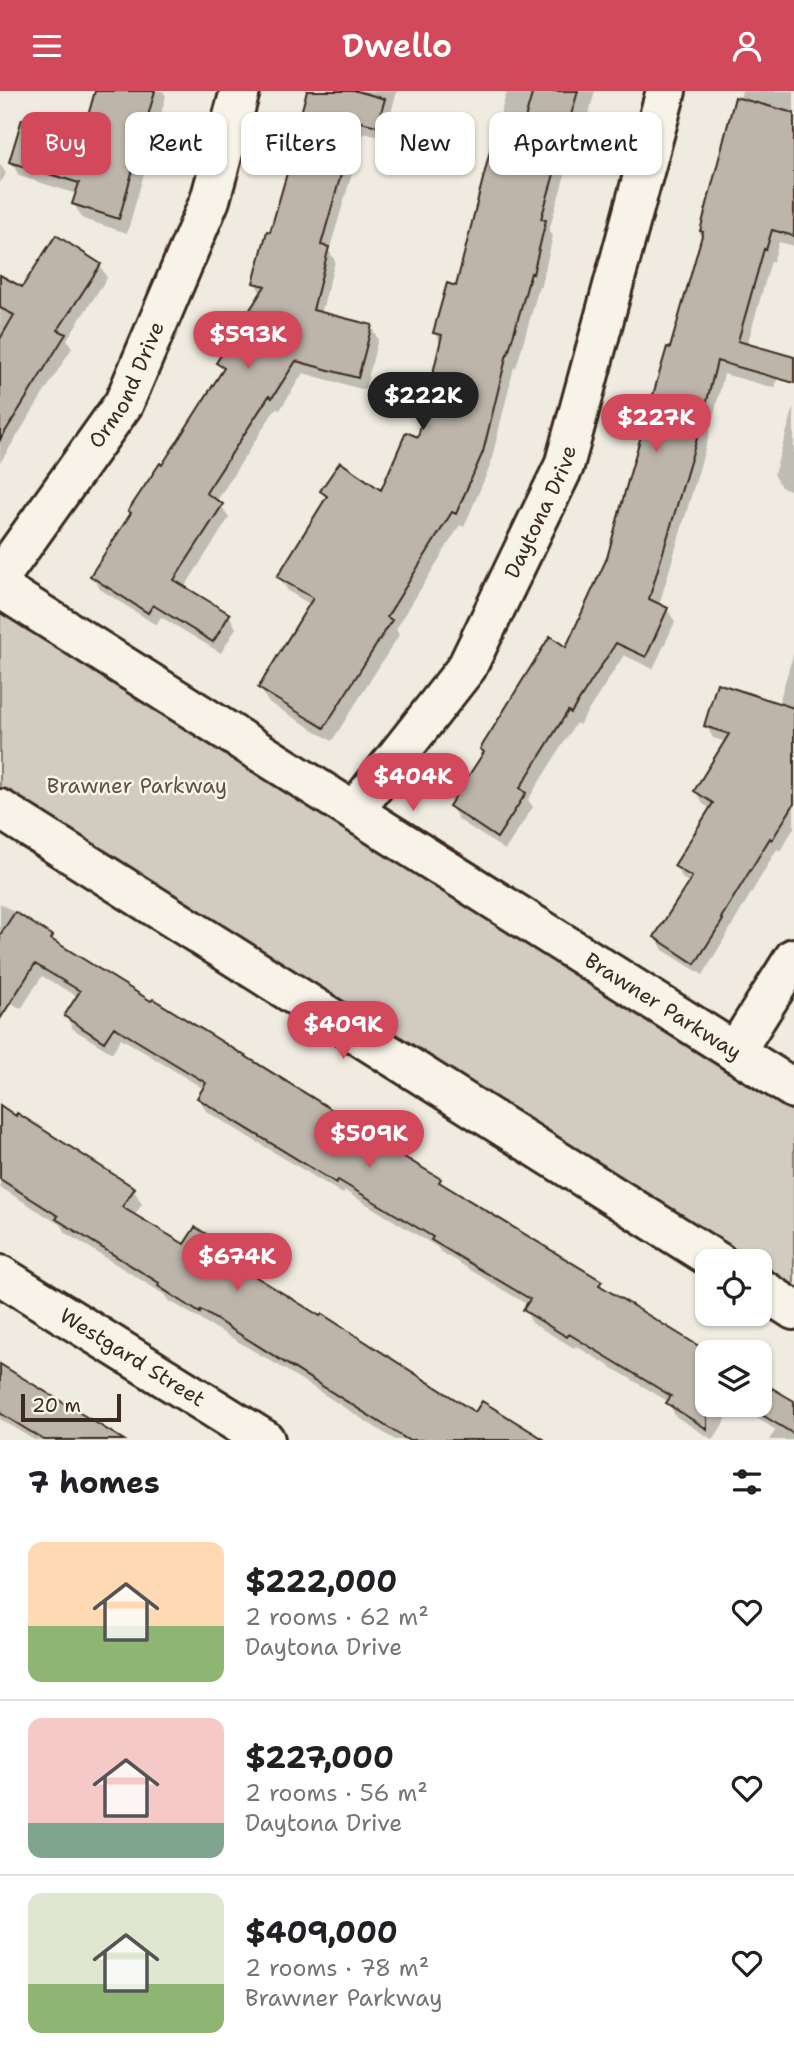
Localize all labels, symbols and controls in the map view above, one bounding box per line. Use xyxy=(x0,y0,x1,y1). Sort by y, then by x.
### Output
text: Dwello xyxy=(342,24,452,67)
icon: menu xyxy=(28,27,66,65)
icon: person xyxy=(728,27,766,65)
chip: Buy xyxy=(21,112,111,175)
chip: Rent xyxy=(125,112,227,175)
chip: Filters xyxy=(241,112,361,175)
chip: New xyxy=(375,112,475,175)
chip: Apartment xyxy=(489,112,662,175)
pin: $593K xyxy=(199,311,297,371)
street label: Ormond Drive xyxy=(82,317,171,454)
text: $593K xyxy=(209,319,287,349)
pin: $222K xyxy=(374,373,472,432)
text: $222K xyxy=(384,380,462,410)
pin: $227K xyxy=(607,395,705,454)
text: $227K xyxy=(617,402,695,432)
street label: Daytona Drive xyxy=(498,442,583,583)
pin: $404K xyxy=(364,753,462,813)
text: $404K xyxy=(373,761,453,791)
park label: Brawner Parkway xyxy=(47,772,227,800)
street label: Brawner Parkway xyxy=(579,946,747,1066)
pin: $409K xyxy=(294,1002,392,1061)
text: $409K xyxy=(303,1009,383,1039)
pin: $509K xyxy=(320,1111,418,1170)
text: $509K xyxy=(330,1118,408,1148)
pin: $674K xyxy=(188,1233,286,1293)
text: $674K xyxy=(198,1241,276,1271)
map controls xyxy=(695,1249,772,1417)
button: locate xyxy=(695,1249,772,1326)
street label: Westgard Street xyxy=(54,1302,210,1413)
button: layers xyxy=(695,1340,772,1417)
scale bar xyxy=(21,1391,121,1423)
text: 20 m xyxy=(32,1393,81,1418)
text: 7 homes xyxy=(28,1462,160,1503)
icon: filters xyxy=(728,1463,766,1501)
text: $222,000 xyxy=(245,1561,397,1602)
icon: home xyxy=(84,1570,168,1654)
icon: heart xyxy=(728,1593,766,1631)
text: 2 rooms · 62 m² xyxy=(245,1602,429,1632)
text: Daytona Drive xyxy=(245,1632,402,1662)
text: $227,000 xyxy=(245,1737,394,1778)
icon: home xyxy=(84,1746,168,1830)
icon: heart xyxy=(728,1769,766,1807)
text: 2 rooms · 56 m² xyxy=(245,1778,428,1808)
text: Daytona Drive xyxy=(245,1808,402,1838)
text: $409,000 xyxy=(245,1912,398,1953)
icon: home xyxy=(84,1921,168,2005)
icon: heart xyxy=(728,1944,766,1982)
text: 2 rooms · 78 m² xyxy=(245,1953,429,1983)
text: Brawner Parkway xyxy=(245,1983,443,2013)

